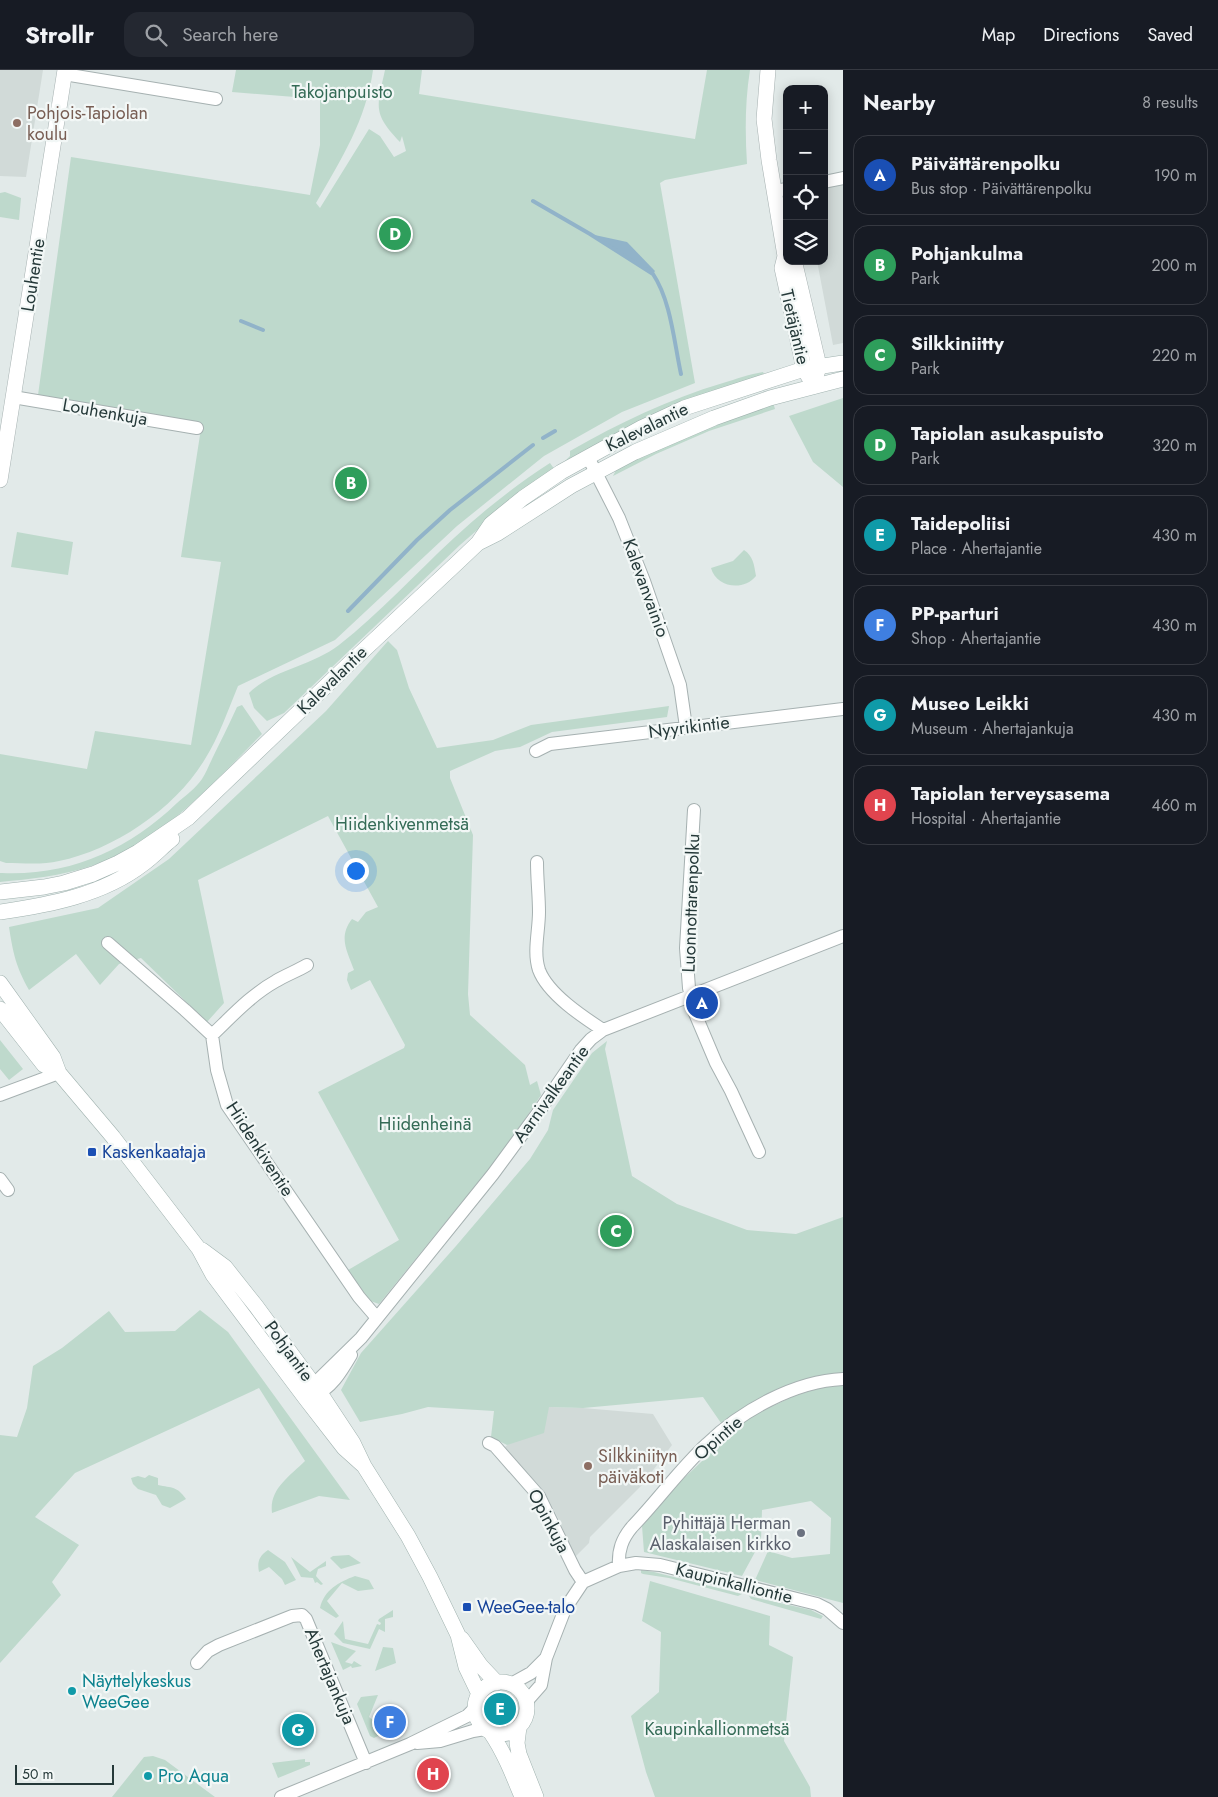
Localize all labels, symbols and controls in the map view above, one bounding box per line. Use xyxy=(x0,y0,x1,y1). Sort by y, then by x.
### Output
search box xyxy=(124,12,474,57)
text: Strollr xyxy=(25,17,94,52)
icon: search xyxy=(142,21,170,49)
text: Search here xyxy=(182,21,278,48)
text: Map xyxy=(982,22,1015,48)
text: Directions xyxy=(1043,22,1119,48)
text: Saved xyxy=(1147,22,1193,48)
park label: Takojanpuisto xyxy=(291,79,393,105)
map controls xyxy=(783,85,828,265)
button: + xyxy=(783,85,828,130)
text: Nearby xyxy=(863,88,935,118)
text: 8 results xyxy=(1142,91,1198,114)
place label: Pohjois-Tapiolan koulu xyxy=(27,100,148,147)
marker: Pohjois-Tapiolan koulu xyxy=(11,117,23,129)
button: − xyxy=(783,130,828,175)
text: Päivättärenpolku xyxy=(911,150,1060,177)
text: A xyxy=(874,164,886,187)
text: 190 m xyxy=(1154,164,1197,187)
button: locate xyxy=(783,175,828,220)
text: Bus stop · Päivättärenpolku xyxy=(911,177,1092,200)
pin: D xyxy=(379,215,411,253)
button: layers xyxy=(783,220,828,265)
street label: Louhentie xyxy=(14,237,52,313)
text: Pohjankulma xyxy=(911,240,1023,267)
text: B xyxy=(875,254,885,277)
text: 200 m xyxy=(1151,254,1197,277)
text: Park xyxy=(911,267,940,290)
street label: Tietäjäntie xyxy=(774,287,816,367)
text: Silkkiniitty xyxy=(911,330,1004,357)
text: C xyxy=(874,344,886,367)
text: 220 m xyxy=(1152,344,1197,367)
text: Park xyxy=(911,357,940,380)
street label: Louhenkuja xyxy=(60,392,150,432)
street label: Kalevalantie xyxy=(601,396,693,458)
text: Tapiolan asukaspuisto xyxy=(911,420,1104,447)
text: D xyxy=(874,434,886,457)
text: 320 m xyxy=(1152,434,1197,457)
text: Park xyxy=(911,447,940,470)
pin: B xyxy=(335,464,367,502)
text: Taidepoliisi xyxy=(911,510,1010,537)
text: E xyxy=(875,524,885,547)
text: 430 m xyxy=(1152,524,1197,547)
street label: Kalevanvainio xyxy=(616,535,676,641)
text: Place · Ahertajantie xyxy=(911,537,1042,560)
text: PP-parturi xyxy=(911,600,999,627)
text: F xyxy=(876,614,884,637)
text: 430 m xyxy=(1152,614,1197,637)
text: Shop · Ahertajantie xyxy=(911,627,1041,650)
street label: Kalevalantie xyxy=(291,640,373,720)
text: Museo Leikki xyxy=(911,690,1029,717)
text: G xyxy=(873,704,887,727)
text: 430 m xyxy=(1152,704,1197,727)
street label: Nyyrikintie xyxy=(647,709,731,745)
text: Museum · Ahertajankuja xyxy=(911,717,1074,740)
text: Tapiolan terveysasema xyxy=(911,780,1110,807)
text: H xyxy=(874,794,886,817)
text: 460 m xyxy=(1152,794,1197,817)
text: Hospital · Ahertajantie xyxy=(911,807,1061,830)
park label: Hiidenkivenmetsä xyxy=(335,811,469,837)
street label: Luonnottarenpolku xyxy=(676,833,706,973)
your location xyxy=(343,858,369,884)
pin: A xyxy=(686,984,718,1022)
street label: Aarnivalkeantie xyxy=(507,1040,595,1148)
street label: Hiidenkiventie xyxy=(220,1096,300,1202)
park label: Hiidenheinä xyxy=(379,1111,471,1137)
place label: Kaskenkaataja xyxy=(102,1139,206,1165)
marker: Kaskenkaataja xyxy=(86,1146,98,1158)
pin: C xyxy=(600,1212,632,1250)
street label: Pohjantie xyxy=(258,1315,320,1387)
street label: Opintie xyxy=(688,1410,748,1466)
place label: Silkkiniityn päiväkoti xyxy=(598,1443,678,1490)
marker: Silkkiniityn päiväkoti xyxy=(582,1460,594,1472)
street label: Opinkuja xyxy=(521,1484,577,1558)
place label: Pyhittäjä Herman Alaskalaisen kirkko xyxy=(649,1510,791,1557)
marker: Pyhittäjä Herman Alaskalaisen kirkko xyxy=(795,1527,807,1539)
street label: Kaupinkalliontie xyxy=(673,1556,795,1610)
place label: WeeGee-talo xyxy=(477,1594,575,1620)
marker: WeeGee-talo xyxy=(461,1601,473,1613)
street label: Ahertajankuja xyxy=(298,1624,362,1728)
place label: Näyttelykeskus WeeGee xyxy=(82,1668,191,1715)
marker: Näyttelykeskus WeeGee xyxy=(66,1685,78,1697)
pin: E xyxy=(484,1690,516,1728)
pin: F xyxy=(374,1703,406,1741)
pin: G xyxy=(282,1711,314,1749)
park label: Kaupinkallionmetsä xyxy=(644,1716,790,1742)
pin: H xyxy=(417,1755,449,1793)
scale bar xyxy=(15,1762,114,1785)
place label: Pro Aqua xyxy=(158,1763,229,1789)
text: 50 m xyxy=(22,1764,53,1784)
marker: Pro Aqua xyxy=(142,1770,154,1782)

